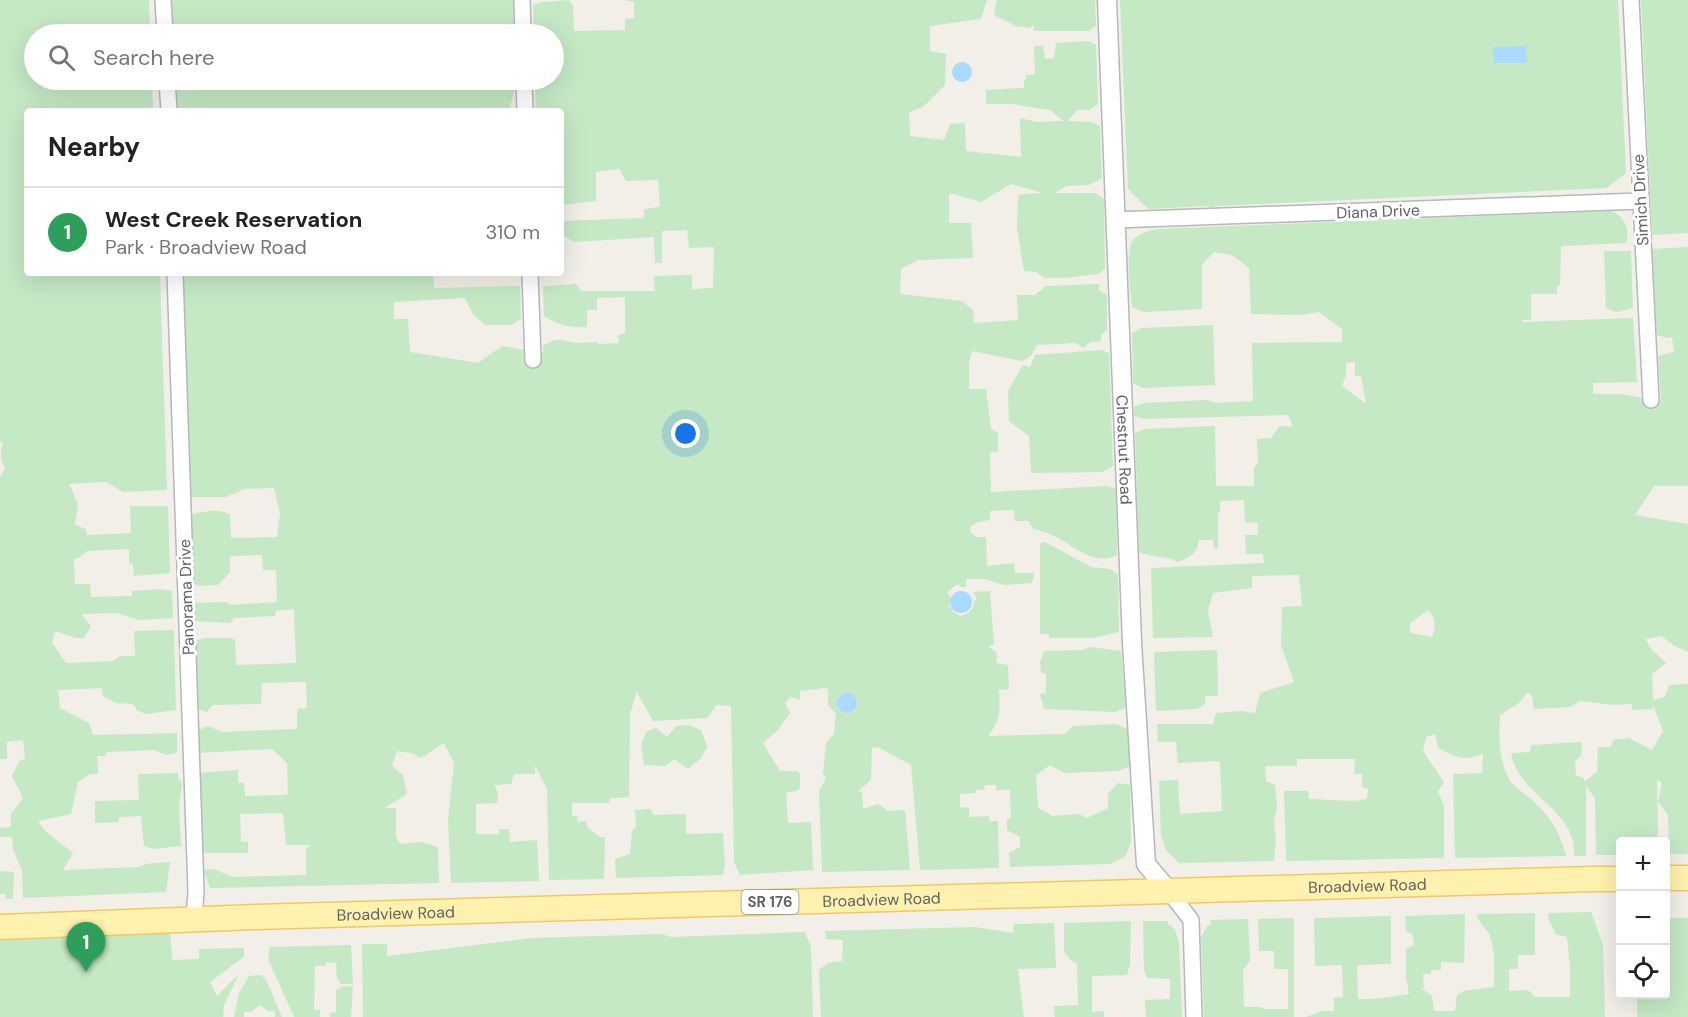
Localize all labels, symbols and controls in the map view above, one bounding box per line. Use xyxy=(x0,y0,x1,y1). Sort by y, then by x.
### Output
search box xyxy=(24,24,564,90)
icon: search xyxy=(45,41,78,74)
text: Search here xyxy=(93,43,214,72)
text: Nearby xyxy=(48,130,140,164)
street label: Simich Drive xyxy=(1628,154,1653,246)
street label: Diana Drive xyxy=(1336,200,1420,223)
text: West Creek Reservation xyxy=(105,205,362,234)
text: 1 xyxy=(64,219,71,245)
text: 310 m xyxy=(485,219,540,245)
text: Park · Broadview Road xyxy=(105,234,307,260)
street label: Chestnut Road xyxy=(1111,394,1137,505)
your location xyxy=(671,419,700,448)
street label: Panorama Drive xyxy=(174,539,199,655)
map controls xyxy=(1616,837,1670,999)
button: + xyxy=(1616,837,1670,891)
street label: Broadview Road xyxy=(1308,874,1427,898)
street label: Broadview Road xyxy=(822,888,941,912)
road number: SR 176 xyxy=(742,890,798,914)
button: − xyxy=(1616,891,1670,945)
street label: Broadview Road xyxy=(336,901,455,926)
pin: 1 xyxy=(66,922,106,972)
button: locate xyxy=(1616,945,1670,999)

